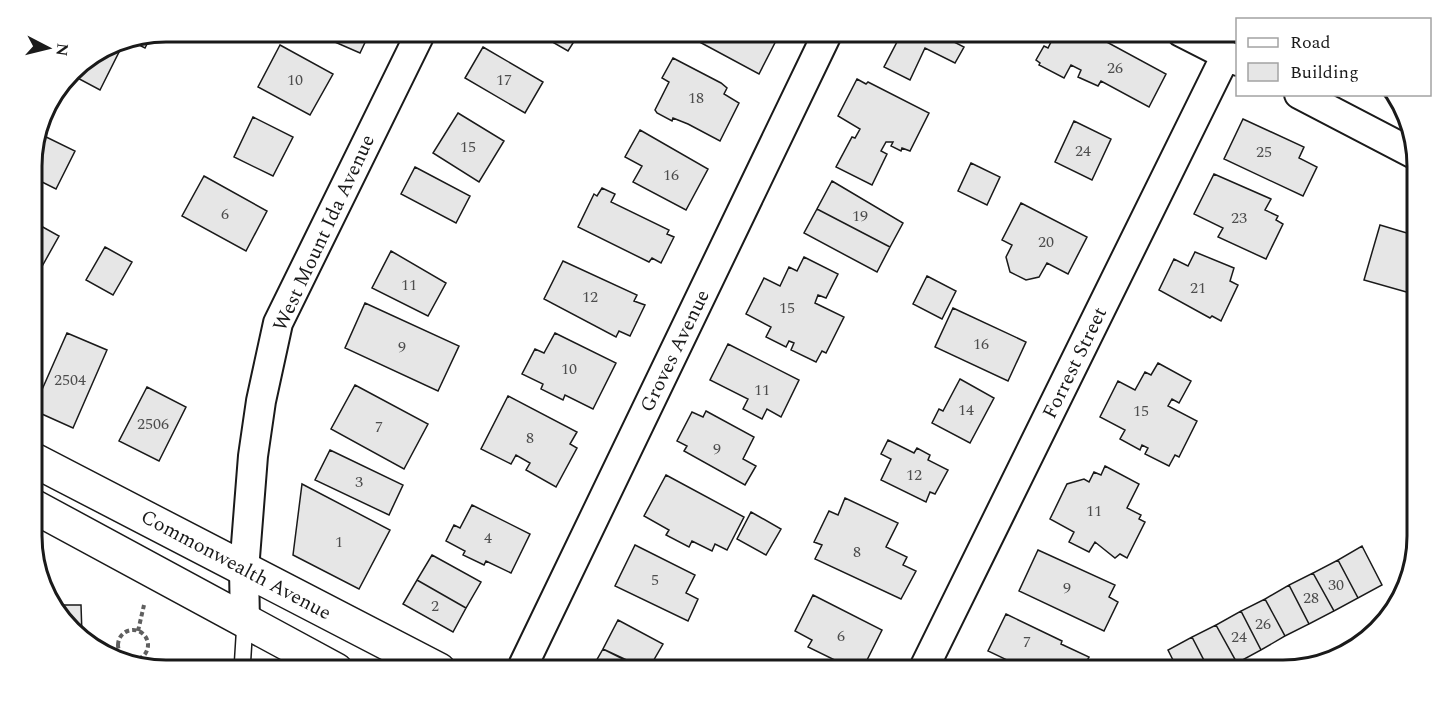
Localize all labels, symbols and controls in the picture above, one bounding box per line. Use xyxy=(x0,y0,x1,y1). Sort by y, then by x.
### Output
north arrow xyxy=(18,18,78,78)
legend xyxy=(1236,18,1431,96)
text: Road xyxy=(1290,29,1331,56)
text: N xyxy=(49,42,75,58)
house number: 26 xyxy=(1107,56,1123,80)
text: Building xyxy=(1290,59,1359,86)
house number: 10 xyxy=(287,68,303,92)
house number: 17 xyxy=(496,68,512,92)
house number: 18 xyxy=(688,86,704,110)
street label: West Mount Ida Avenue xyxy=(265,130,383,336)
house number: 15 xyxy=(460,135,476,159)
house number: 24 xyxy=(1075,139,1091,163)
house number: 25 xyxy=(1256,140,1272,164)
house number: 16 xyxy=(663,163,679,187)
house number: 6 xyxy=(221,202,229,226)
house number: 19 xyxy=(852,204,868,228)
house number: 23 xyxy=(1231,206,1247,230)
house number: 20 xyxy=(1038,230,1054,254)
house number: 11 xyxy=(401,273,417,297)
house number: 21 xyxy=(1190,276,1206,300)
house number: 12 xyxy=(582,285,598,309)
street label: Groves Avenue xyxy=(632,285,718,417)
house number: 15 xyxy=(779,296,795,320)
street label: Forrest Street xyxy=(1035,302,1115,424)
house number: 16 xyxy=(973,332,989,356)
house number: 9 xyxy=(398,335,406,359)
house number: 10 xyxy=(561,357,577,381)
house number: 2504 xyxy=(54,368,86,392)
house number: 11 xyxy=(754,378,770,402)
house number: 14 xyxy=(958,398,974,422)
house number: 15 xyxy=(1133,399,1149,423)
house number: 2506 xyxy=(137,412,169,436)
house number: 7 xyxy=(375,415,383,439)
house number: 8 xyxy=(526,426,534,450)
house number: 9 xyxy=(713,437,721,461)
house number: 12 xyxy=(906,463,922,487)
house number: 3 xyxy=(355,470,363,494)
house number: 11 xyxy=(1086,499,1102,523)
street label: Commonwealth Avenue xyxy=(135,502,337,628)
house number: 4 xyxy=(484,526,492,550)
house number: 1 xyxy=(335,530,343,554)
house number: 8 xyxy=(853,540,861,564)
house number: 5 xyxy=(651,568,659,592)
house number: 30 xyxy=(1328,573,1344,597)
house number: 9 xyxy=(1063,576,1071,600)
house number: 28 xyxy=(1303,586,1319,610)
house number: 2 xyxy=(431,594,439,618)
house number: 26 xyxy=(1255,612,1271,636)
house number: 6 xyxy=(837,624,845,648)
house number: 24 xyxy=(1231,625,1247,649)
house number: 7 xyxy=(1023,630,1031,654)

